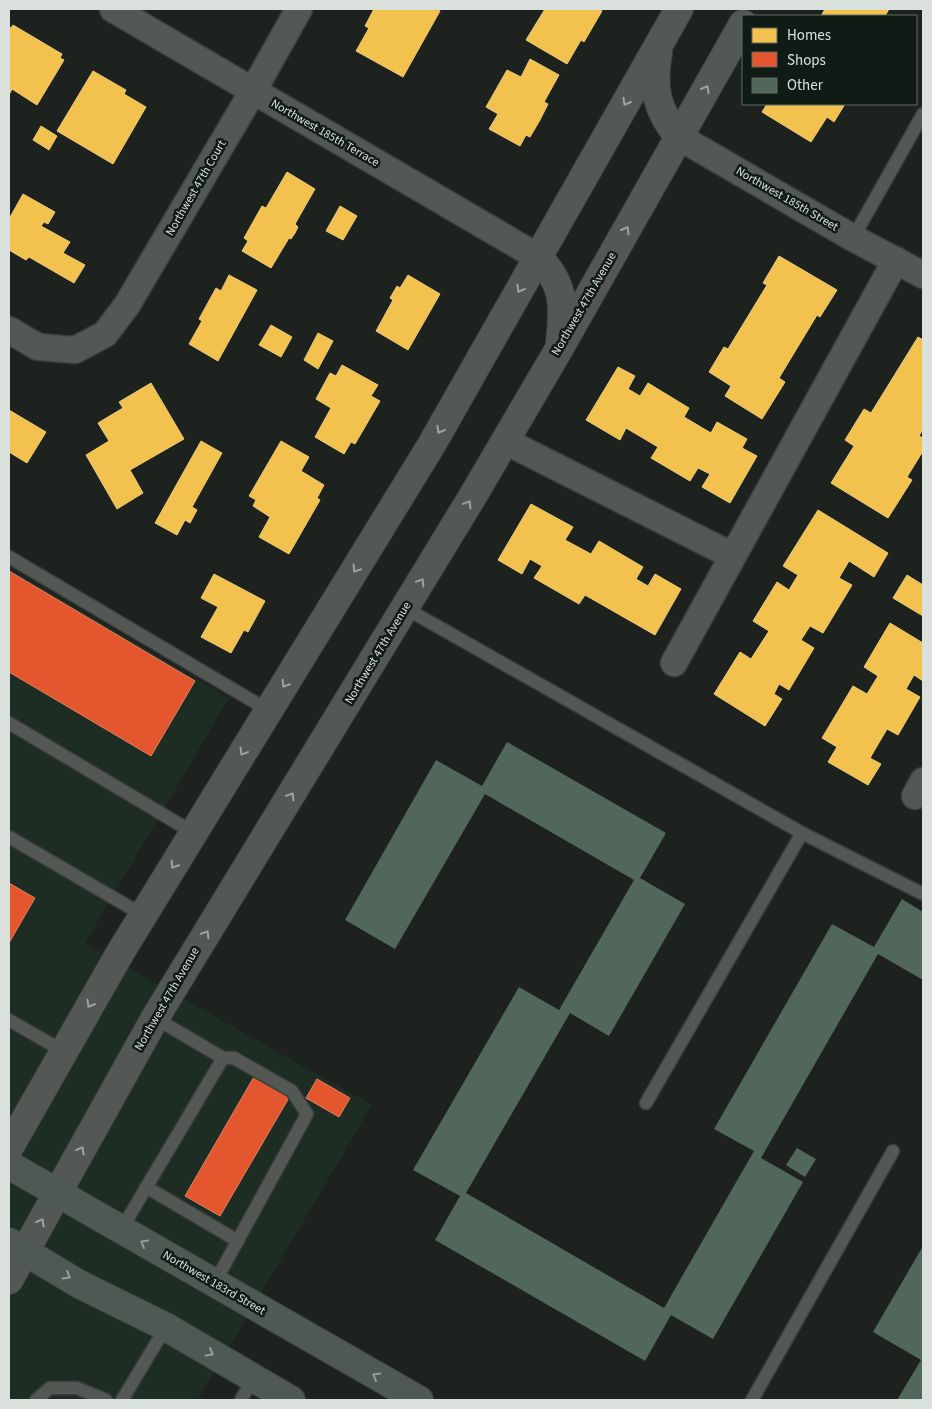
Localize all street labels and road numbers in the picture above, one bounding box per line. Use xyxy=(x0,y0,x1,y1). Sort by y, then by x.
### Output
street label: Northwest 185th Terrace xyxy=(268,95,382,171)
street label: Northwest 47th Court xyxy=(162,137,230,239)
street label: Northwest 185th Street xyxy=(733,163,841,235)
street label: Northwest 47th Avenue xyxy=(547,249,621,359)
street label: Northwest 47th Avenue xyxy=(341,599,415,707)
street label: Northwest 47th Avenue xyxy=(130,944,204,1054)
street label: Northwest 183rd Street xyxy=(160,1247,268,1319)

